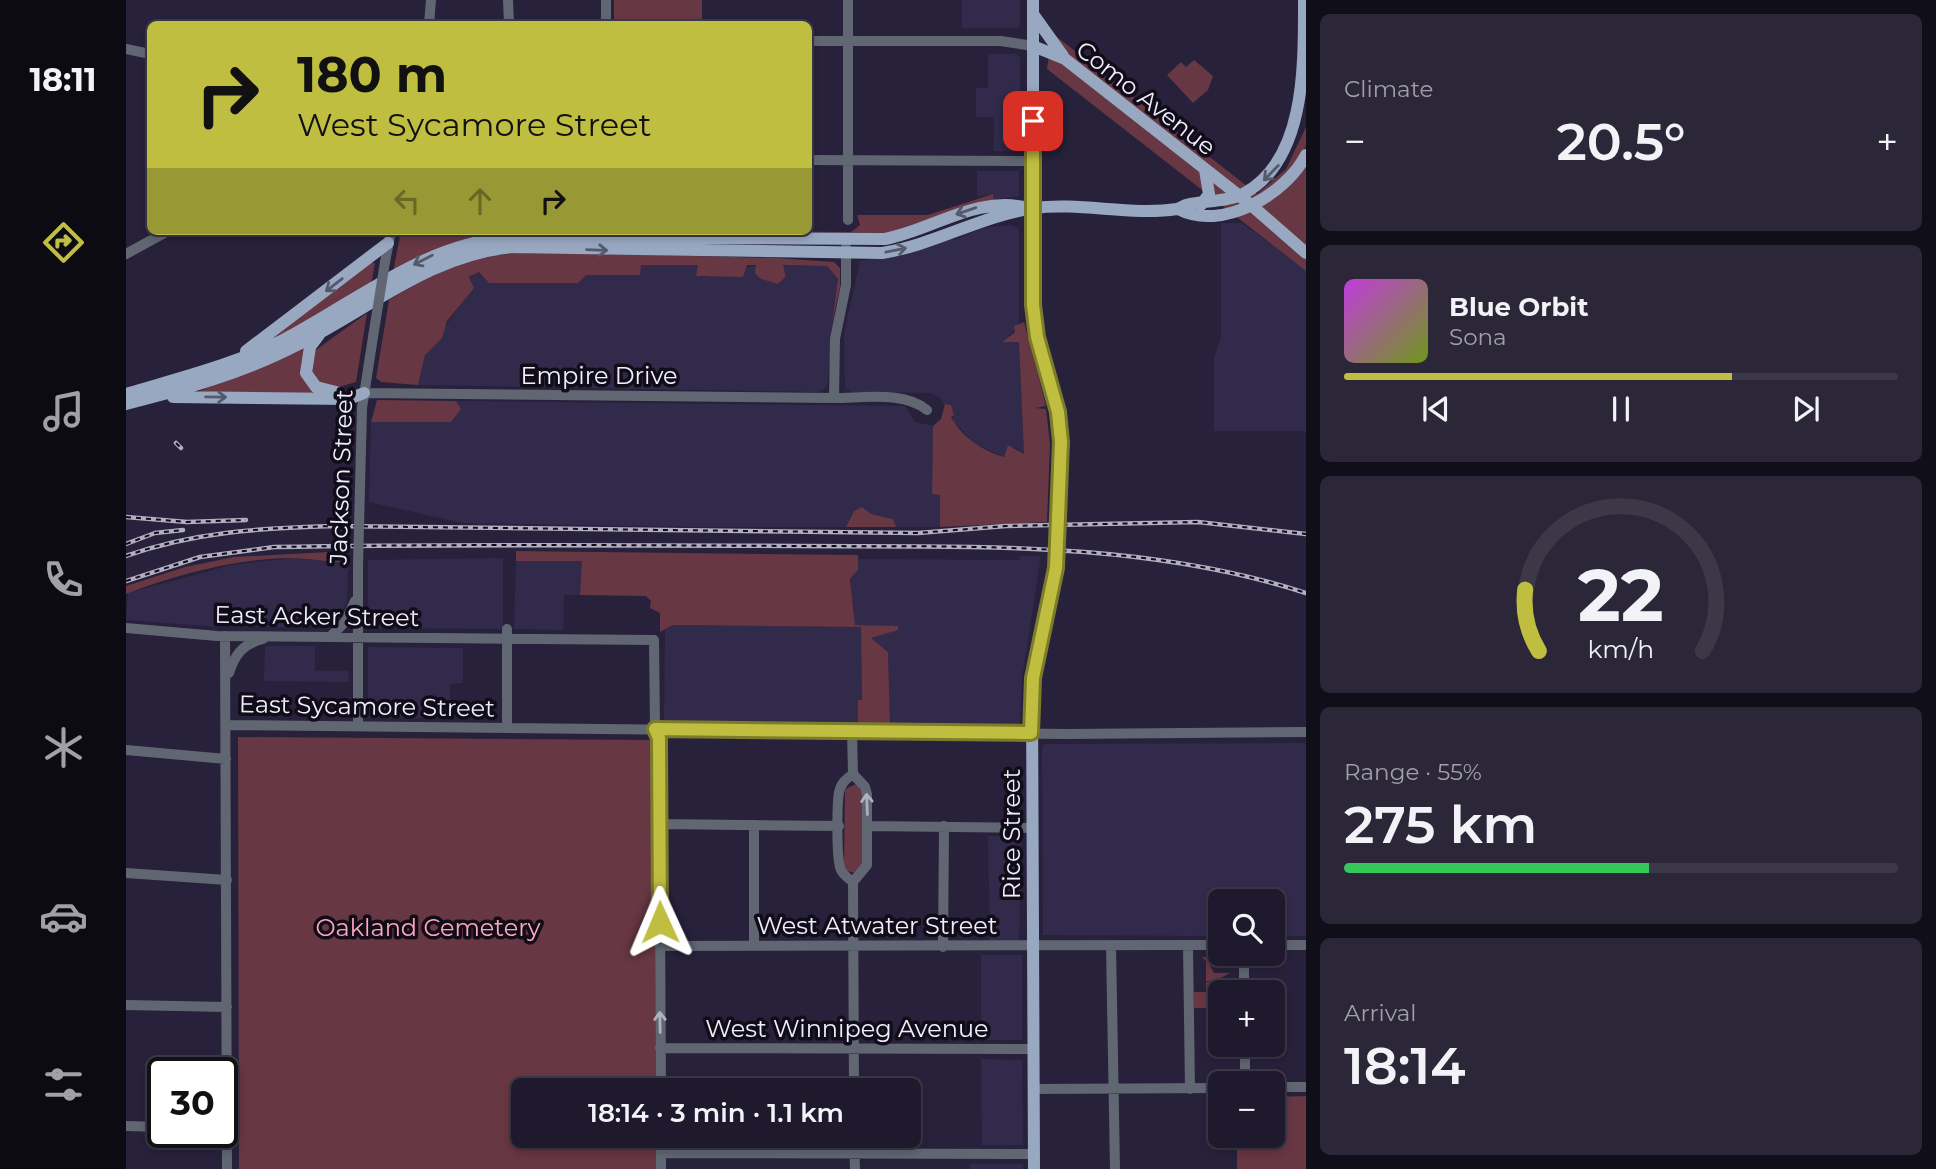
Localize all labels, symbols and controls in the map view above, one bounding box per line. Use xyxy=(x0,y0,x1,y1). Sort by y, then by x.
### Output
street label: Como Avenue xyxy=(1071,35,1221,161)
text: 180 m xyxy=(297,45,447,104)
icon: right xyxy=(182,49,273,140)
text: 18:11 xyxy=(29,60,97,99)
text: Climate xyxy=(1344,75,1433,103)
pin xyxy=(1003,91,1063,151)
icon: arrive xyxy=(1014,102,1052,140)
text: West Sycamore Street xyxy=(297,105,651,144)
text: 20.5° xyxy=(1557,110,1685,173)
text: − xyxy=(1344,118,1366,165)
text: + xyxy=(1876,118,1898,165)
one-way arrow xyxy=(1263,164,1280,181)
icon: left xyxy=(388,182,426,220)
icon: ahead xyxy=(461,182,499,220)
icon: right xyxy=(534,182,572,220)
one-way arrow xyxy=(956,206,978,218)
icon: directions xyxy=(39,218,88,267)
one-way arrow xyxy=(586,243,609,256)
one-way arrow xyxy=(884,243,907,257)
one-way arrow xyxy=(413,254,434,268)
one-way arrow xyxy=(326,278,344,293)
text: Blue Orbit xyxy=(1449,291,1588,323)
text: Sona xyxy=(1449,323,1507,351)
street label: Empire Drive xyxy=(520,361,678,390)
icon: music xyxy=(39,387,88,436)
street label: Jackson Street xyxy=(323,389,359,566)
one-way arrow xyxy=(204,390,227,404)
icon: previous xyxy=(1417,390,1455,428)
icon: pause xyxy=(1602,390,1640,428)
icon: next xyxy=(1787,390,1825,428)
text: 22 xyxy=(1578,551,1664,639)
icon: phone xyxy=(39,555,88,604)
street label: East Acker Street xyxy=(214,600,420,632)
text: km/h xyxy=(1588,633,1654,663)
street label: East Sycamore Street xyxy=(239,689,496,723)
icon: climate xyxy=(39,723,88,772)
text: Range · 55% xyxy=(1344,758,1482,786)
street label: Rice Street xyxy=(997,769,1026,899)
one-way arrow xyxy=(860,792,873,815)
text: 275 km xyxy=(1344,793,1537,856)
position arrow xyxy=(623,885,697,959)
map controls xyxy=(1208,889,1285,1148)
button: search xyxy=(1208,889,1285,966)
icon: car xyxy=(39,892,88,941)
street label: West Atwater Street xyxy=(756,911,998,940)
park label: Oakland Cemetery xyxy=(315,913,541,942)
button: + xyxy=(1208,980,1285,1057)
text: Arrival xyxy=(1344,999,1417,1027)
one-way arrow xyxy=(653,1011,667,1034)
street label: West Winnipeg Avenue xyxy=(705,1014,989,1043)
text: 18:14 xyxy=(1344,1034,1466,1097)
speed limit sign: 30 xyxy=(147,1057,238,1148)
icon: filters xyxy=(39,1060,88,1109)
button: − xyxy=(1208,1071,1285,1148)
text: 18:14 · 3 min · 1.1 km xyxy=(588,1097,844,1129)

